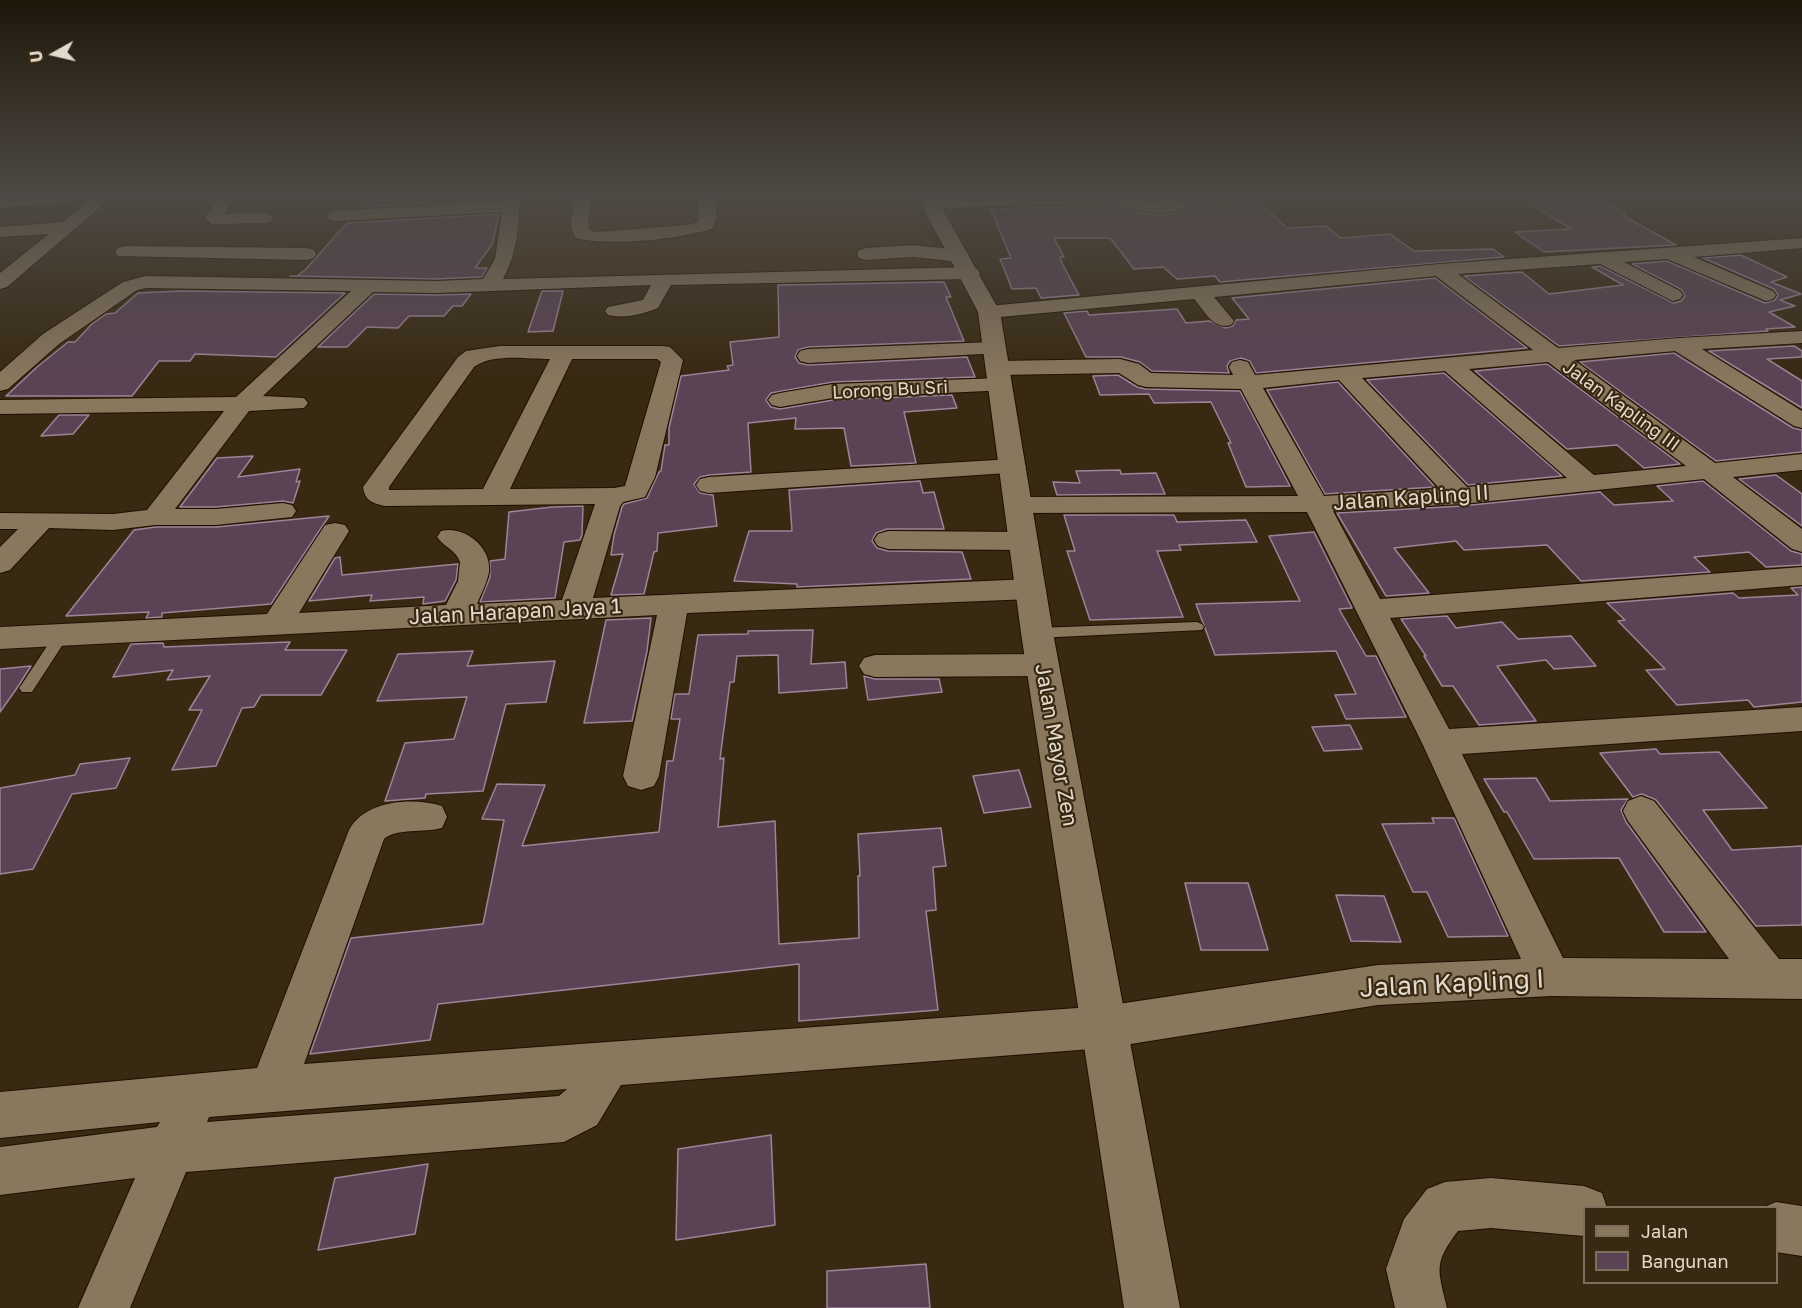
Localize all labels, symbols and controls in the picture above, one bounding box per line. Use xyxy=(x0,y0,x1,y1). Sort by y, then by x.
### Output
north arrow xyxy=(24,24,84,84)
text: U xyxy=(25,49,47,64)
street label: Jalan Kapling III xyxy=(1558,356,1684,456)
street label: Lorong Bu Sri xyxy=(832,376,948,404)
street label: Jalan Kapling II xyxy=(1332,480,1490,516)
street label: Jalan Harapan Jaya 1 xyxy=(408,594,622,630)
street label: Jalan Mayor Zen xyxy=(1029,662,1083,828)
street label: Jalan Kapling I xyxy=(1359,964,1545,1004)
legend xyxy=(1583,1206,1778,1284)
text: Jalan xyxy=(1641,1220,1688,1242)
text: Bangunan xyxy=(1641,1250,1729,1272)

